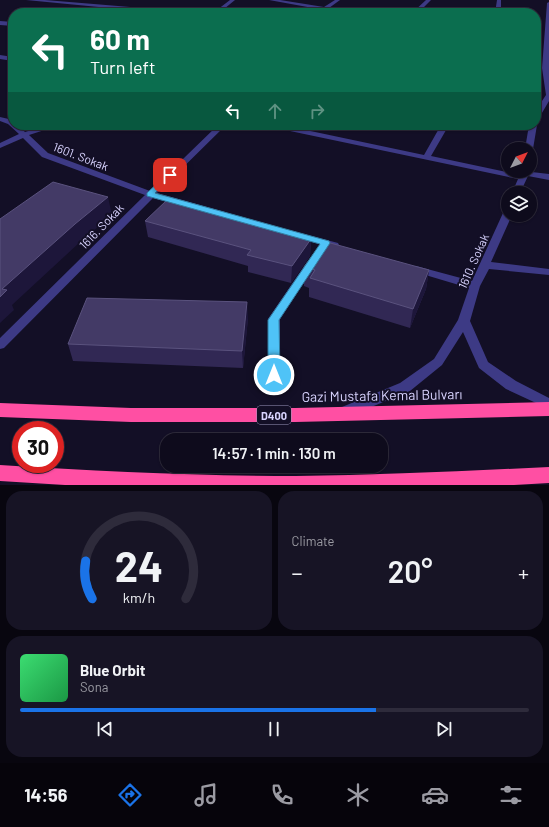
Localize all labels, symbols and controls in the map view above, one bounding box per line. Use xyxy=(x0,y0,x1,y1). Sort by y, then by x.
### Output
text: 60 m xyxy=(90,22,150,56)
icon: left xyxy=(24,24,76,76)
text: Turn left xyxy=(90,56,156,78)
icon: left xyxy=(222,100,244,122)
icon: ahead xyxy=(264,100,286,122)
icon: right xyxy=(306,100,328,122)
street label: 1601. Sokak xyxy=(51,139,111,173)
north arrow xyxy=(501,142,537,178)
map controls xyxy=(501,142,537,222)
pin xyxy=(153,158,187,192)
icon: arrive xyxy=(159,164,181,186)
button: layers xyxy=(501,186,537,222)
street label: 1616. Sokak xyxy=(76,200,126,252)
street label: 1610. Sokak xyxy=(455,231,491,291)
position arrow xyxy=(253,354,295,396)
street label: Gazi Mustafa Kemal Bulvarı xyxy=(301,385,463,405)
road number: D400 xyxy=(257,406,291,424)
speed limit sign: 30 xyxy=(12,421,64,473)
text: 14:57 · 1 min · 130 m xyxy=(212,444,336,462)
text: Climate xyxy=(292,533,335,549)
text: 24 xyxy=(115,539,163,589)
text: 20° xyxy=(388,553,433,589)
text: − xyxy=(292,559,303,585)
text: + xyxy=(518,559,529,585)
text: km/h xyxy=(123,588,155,605)
text: Blue Orbit xyxy=(80,661,145,679)
text: Sona xyxy=(80,679,108,695)
icon: previous xyxy=(94,718,116,740)
icon: pause xyxy=(263,718,285,740)
icon: next xyxy=(433,718,455,740)
icon: directions xyxy=(116,781,144,809)
icon: music xyxy=(192,781,220,809)
icon: phone xyxy=(268,781,296,809)
icon: climate xyxy=(344,781,372,809)
icon: car xyxy=(421,781,449,809)
icon: filters xyxy=(497,781,525,809)
text: 14:56 xyxy=(24,784,67,806)

